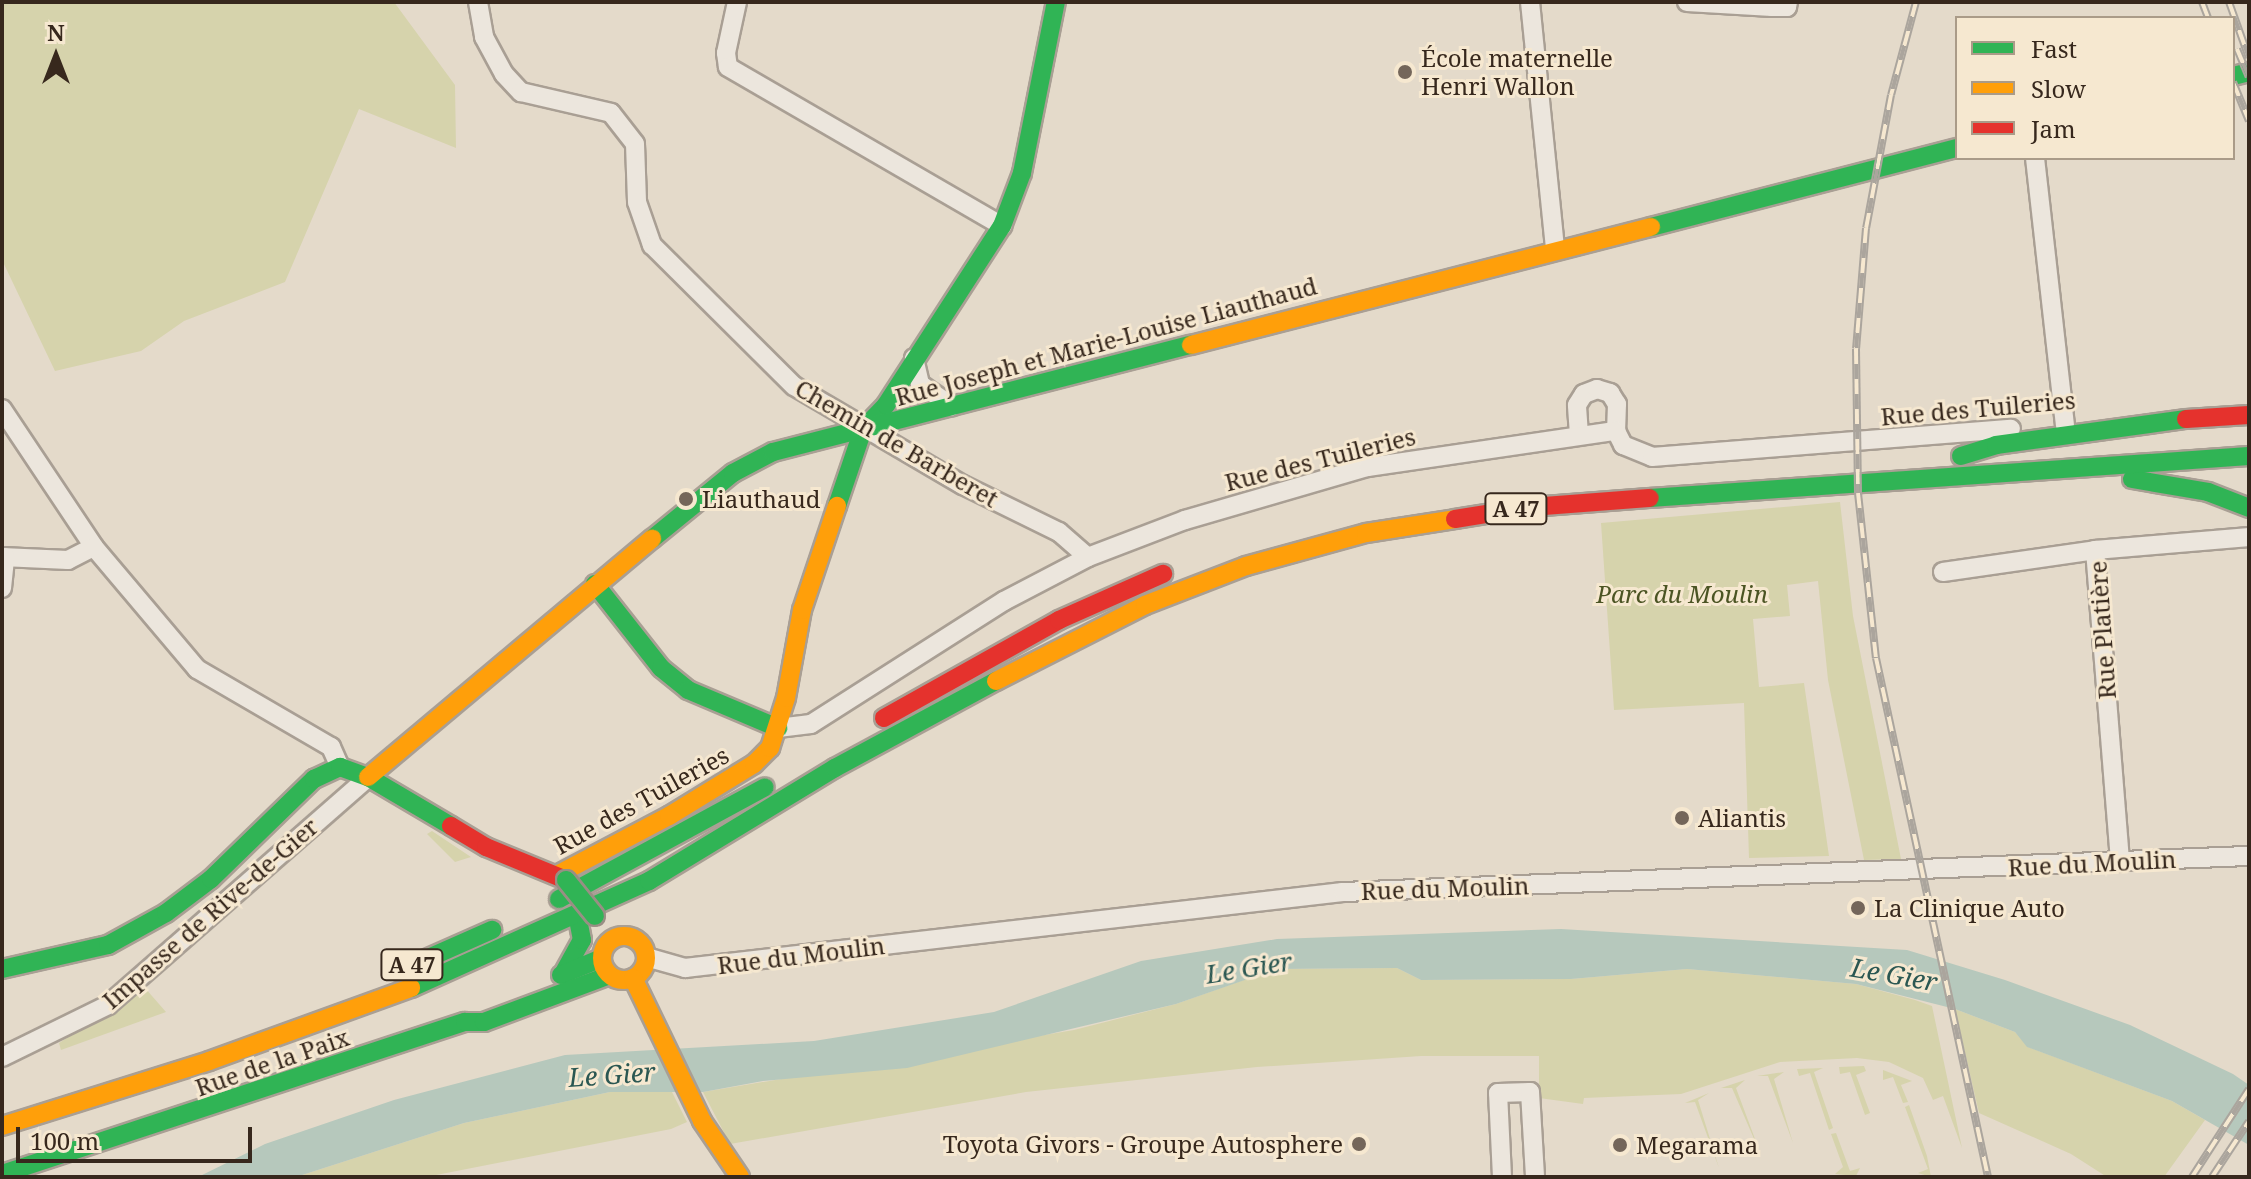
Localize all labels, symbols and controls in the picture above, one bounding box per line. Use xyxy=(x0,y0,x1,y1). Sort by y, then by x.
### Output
north arrow xyxy=(16,16,96,96)
legend xyxy=(1955,16,2235,160)
text: N xyxy=(47,17,65,47)
text: Fast xyxy=(2031,32,2077,65)
place label: École maternelle Henri Wallon xyxy=(1421,44,1613,100)
marker: École maternelle Henri Wallon xyxy=(1396,63,1414,81)
text: Slow xyxy=(2031,72,2086,105)
text: Jam xyxy=(2031,112,2076,145)
street label: Rue Joseph et Marie-Louise Liauthaud xyxy=(892,271,1320,411)
street label: Chemin de Barberet xyxy=(790,373,1004,513)
street label: Rue des Tuileries xyxy=(1879,385,2077,431)
street label: Rue des Tuileries xyxy=(1222,421,1418,497)
place label: Liauthaud xyxy=(702,485,821,513)
marker: Liauthaud xyxy=(677,490,695,508)
road number: A 47 xyxy=(1484,491,1548,527)
street label: Rue Platière xyxy=(2083,560,2121,700)
park label: Parc du Moulin xyxy=(1596,580,1768,608)
street label: Rue des Tuileries xyxy=(549,740,733,860)
place label: Aliantis xyxy=(1698,804,1786,832)
marker: Aliantis xyxy=(1673,809,1691,827)
street label: Impasse de Rive-de-Gier xyxy=(96,812,324,1014)
street label: Rue du Moulin xyxy=(2007,844,2177,882)
street label: Rue du Moulin xyxy=(1360,871,1530,905)
place label: La Clinique Auto xyxy=(1874,894,2065,922)
marker: La Clinique Auto xyxy=(1849,899,1867,917)
street label: Rue du Moulin xyxy=(716,930,886,980)
water label: Le Gier xyxy=(1203,946,1295,990)
road number: A 47 xyxy=(380,947,444,983)
water label: Le Gier xyxy=(1848,952,1940,998)
street label: Rue de la Paix xyxy=(191,1022,353,1102)
water label: Le Gier xyxy=(567,1056,657,1094)
scale bar xyxy=(20,1111,256,1161)
text: 100 m xyxy=(30,1124,99,1157)
place label: Toyota Givors - Groupe Autosphere xyxy=(943,1130,1343,1158)
place label: Megarama xyxy=(1636,1131,1758,1159)
marker: Toyota Givors - Groupe Autosphere xyxy=(1350,1135,1368,1153)
marker: Megarama xyxy=(1611,1136,1629,1154)

